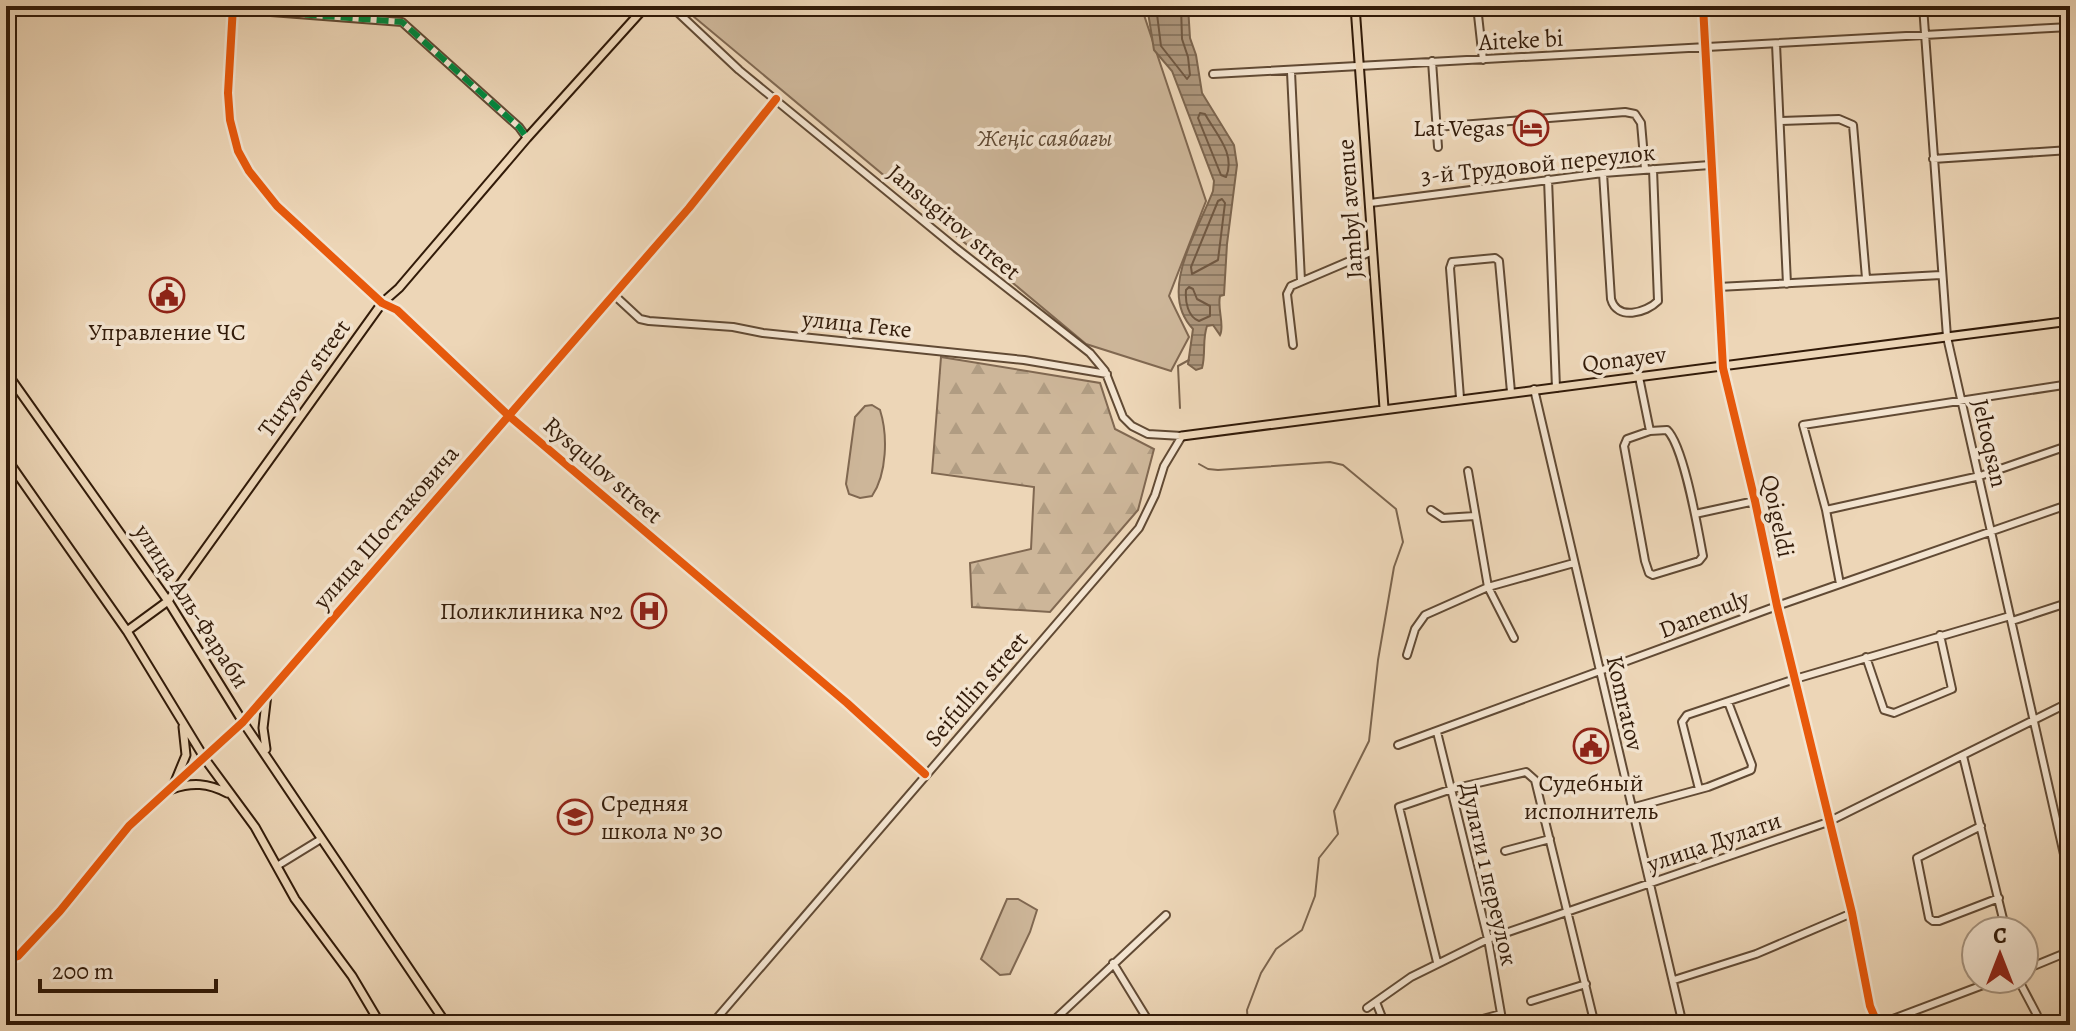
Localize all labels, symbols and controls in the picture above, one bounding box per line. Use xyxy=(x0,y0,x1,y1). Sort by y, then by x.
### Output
street label: Aiteke bi xyxy=(1477,22,1564,58)
hotel icon: Lat Vegas xyxy=(1512,109,1550,147)
place label: Lat Vegas xyxy=(1413,112,1505,144)
park label: Жеңіс саябағы xyxy=(977,122,1112,154)
street label: 3-й Трудовой переулок xyxy=(1419,136,1657,192)
street label: Jambyl avenue xyxy=(1329,138,1371,280)
street label: Jansugirov street xyxy=(881,157,1027,287)
public building icon: Управление ЧС xyxy=(148,276,186,314)
street label: улица Геке xyxy=(800,302,913,346)
street label: Turysov street xyxy=(250,313,358,443)
place label: Управление ЧС xyxy=(88,316,246,348)
street label: Qonayev xyxy=(1580,338,1668,380)
street label: Jeltoqsan xyxy=(1964,396,2016,490)
street label: Rysqulov street xyxy=(536,409,670,531)
street label: улица Шостаковича xyxy=(305,438,466,617)
street label: Qoigeldi xyxy=(1754,472,1802,560)
street label: улица Аль-Фараби xyxy=(126,517,257,694)
street label: Danenuly xyxy=(1654,582,1754,646)
hospital icon: Поликлиника №2 xyxy=(630,592,668,630)
place label: Поликлиника №2 xyxy=(440,595,623,627)
street label: Seifullin street xyxy=(917,624,1035,753)
street label: Komratov xyxy=(1599,652,1652,754)
public building icon: Судебный исполнитель xyxy=(1572,727,1610,765)
place label: Судебный исполнитель xyxy=(1524,767,1659,827)
street label: Дулати 1 переулок xyxy=(1452,779,1526,969)
place label: Средняя школа № 30 xyxy=(601,787,723,847)
school or university icon: Средняя школа № 30 xyxy=(556,798,594,836)
street label: улица Дулати xyxy=(1642,804,1785,880)
north arrow xyxy=(1960,915,2040,995)
text: С xyxy=(1993,921,2007,951)
scale bar xyxy=(40,943,216,993)
text: 200 m xyxy=(52,955,114,987)

